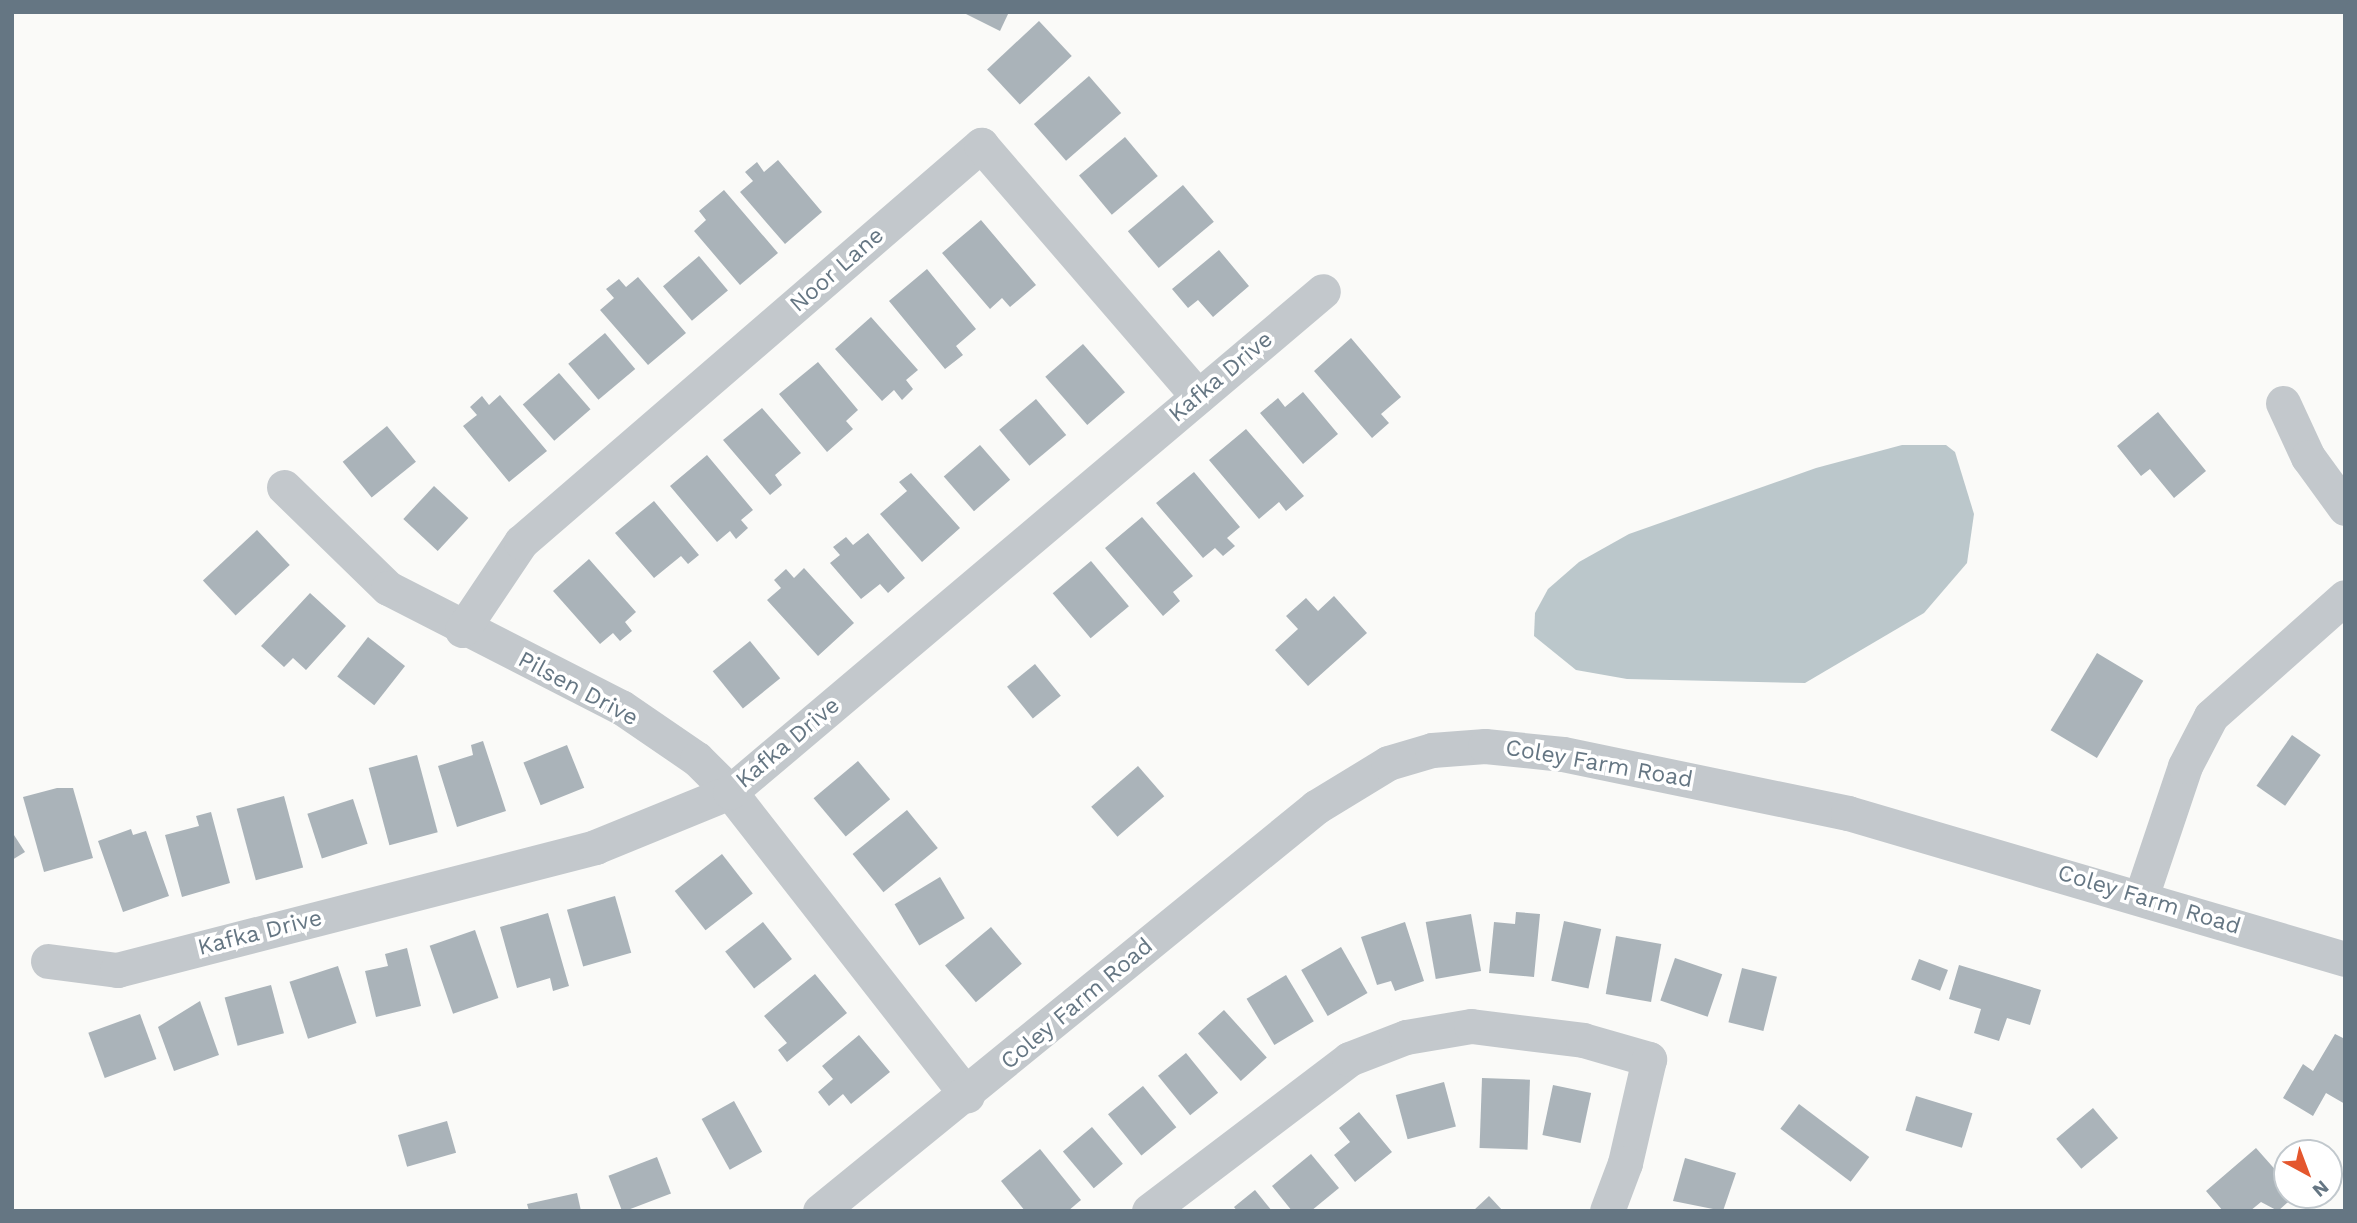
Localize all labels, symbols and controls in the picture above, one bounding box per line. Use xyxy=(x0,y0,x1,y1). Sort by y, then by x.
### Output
street label: Noor Lane xyxy=(784,222,890,318)
street label: Kafka Drive xyxy=(1163,325,1279,429)
street label: Pilsen Drive xyxy=(513,646,643,732)
street label: Kafka Drive xyxy=(730,691,846,795)
street label: Coley Farm Road xyxy=(1503,734,1695,794)
street label: Coley Farm Road xyxy=(2054,859,2244,941)
street label: Kafka Drive xyxy=(195,904,325,962)
street label: Coley Farm Road xyxy=(995,932,1159,1076)
north arrow xyxy=(2273,1139,2343,1209)
text: N xyxy=(2308,1175,2334,1202)

